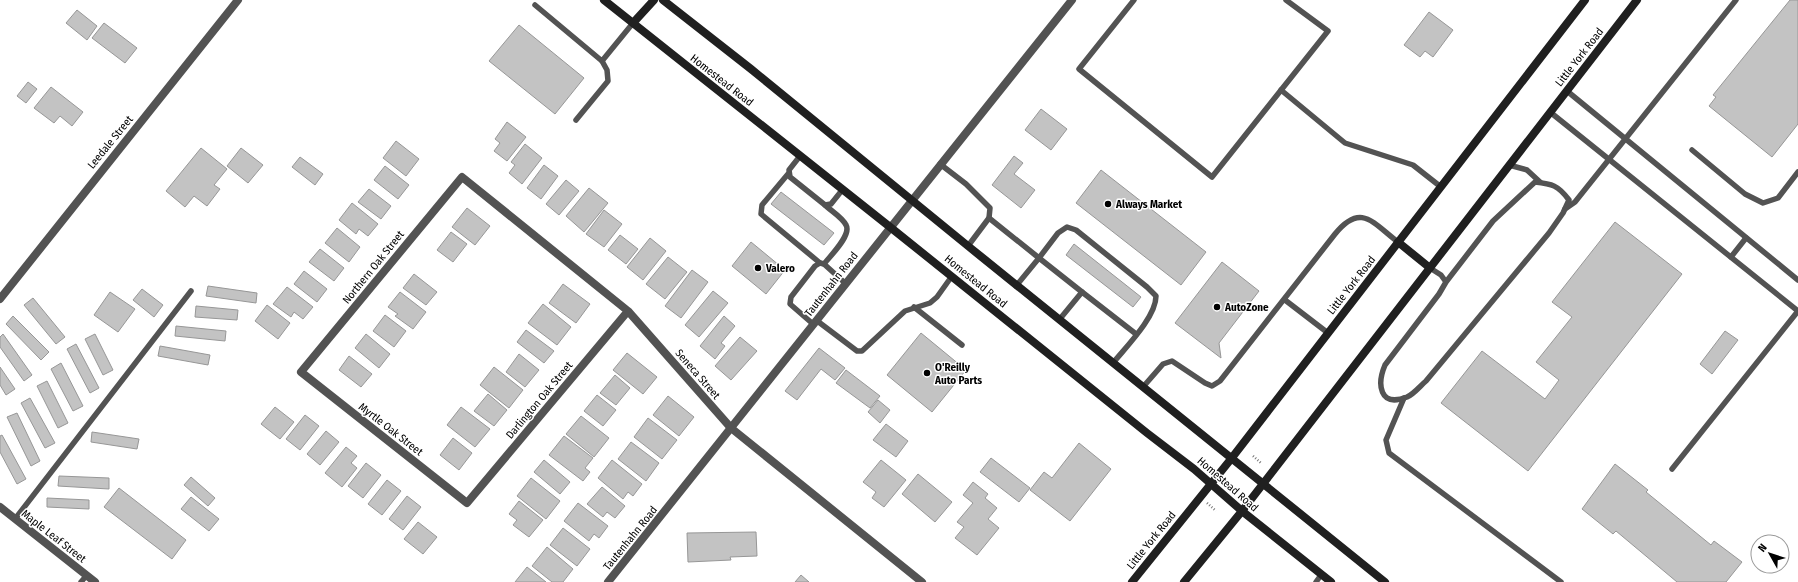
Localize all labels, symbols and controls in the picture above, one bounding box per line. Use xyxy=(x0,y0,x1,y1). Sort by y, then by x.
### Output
street label: Little York Road xyxy=(1553,25,1606,89)
street label: Homestead Road xyxy=(688,52,756,109)
street label: Leedale Street xyxy=(85,113,136,172)
place label: Always Market xyxy=(1115,198,1182,211)
marker: Always Market xyxy=(1103,199,1113,209)
street label: Northern Oak Street xyxy=(340,228,407,306)
street label: Tautenhahn Road xyxy=(802,249,861,319)
street label: Homestead Road xyxy=(942,252,1009,311)
street label: Little York Road xyxy=(1325,253,1378,317)
place label: Valero xyxy=(765,262,795,275)
marker: Valero xyxy=(753,263,763,273)
place label: AutoZone xyxy=(1224,301,1269,314)
marker: AutoZone xyxy=(1212,302,1222,312)
street label: Seneca Street xyxy=(672,347,723,402)
street label: Darlington Oak Street xyxy=(503,359,576,442)
place label: O'Reilly Auto Parts xyxy=(934,361,982,387)
marker: O'Reilly Auto Parts xyxy=(922,368,932,378)
street label: Myrtle Oak Street xyxy=(356,400,426,459)
street label: Homestead Road xyxy=(1195,454,1261,514)
street label: Tautenhahn Road xyxy=(601,504,660,573)
street label: Maple Leaf Street xyxy=(19,507,89,566)
street label: Little York Road xyxy=(1124,509,1179,572)
north arrow xyxy=(1750,534,1790,574)
text: N xyxy=(1755,541,1770,555)

